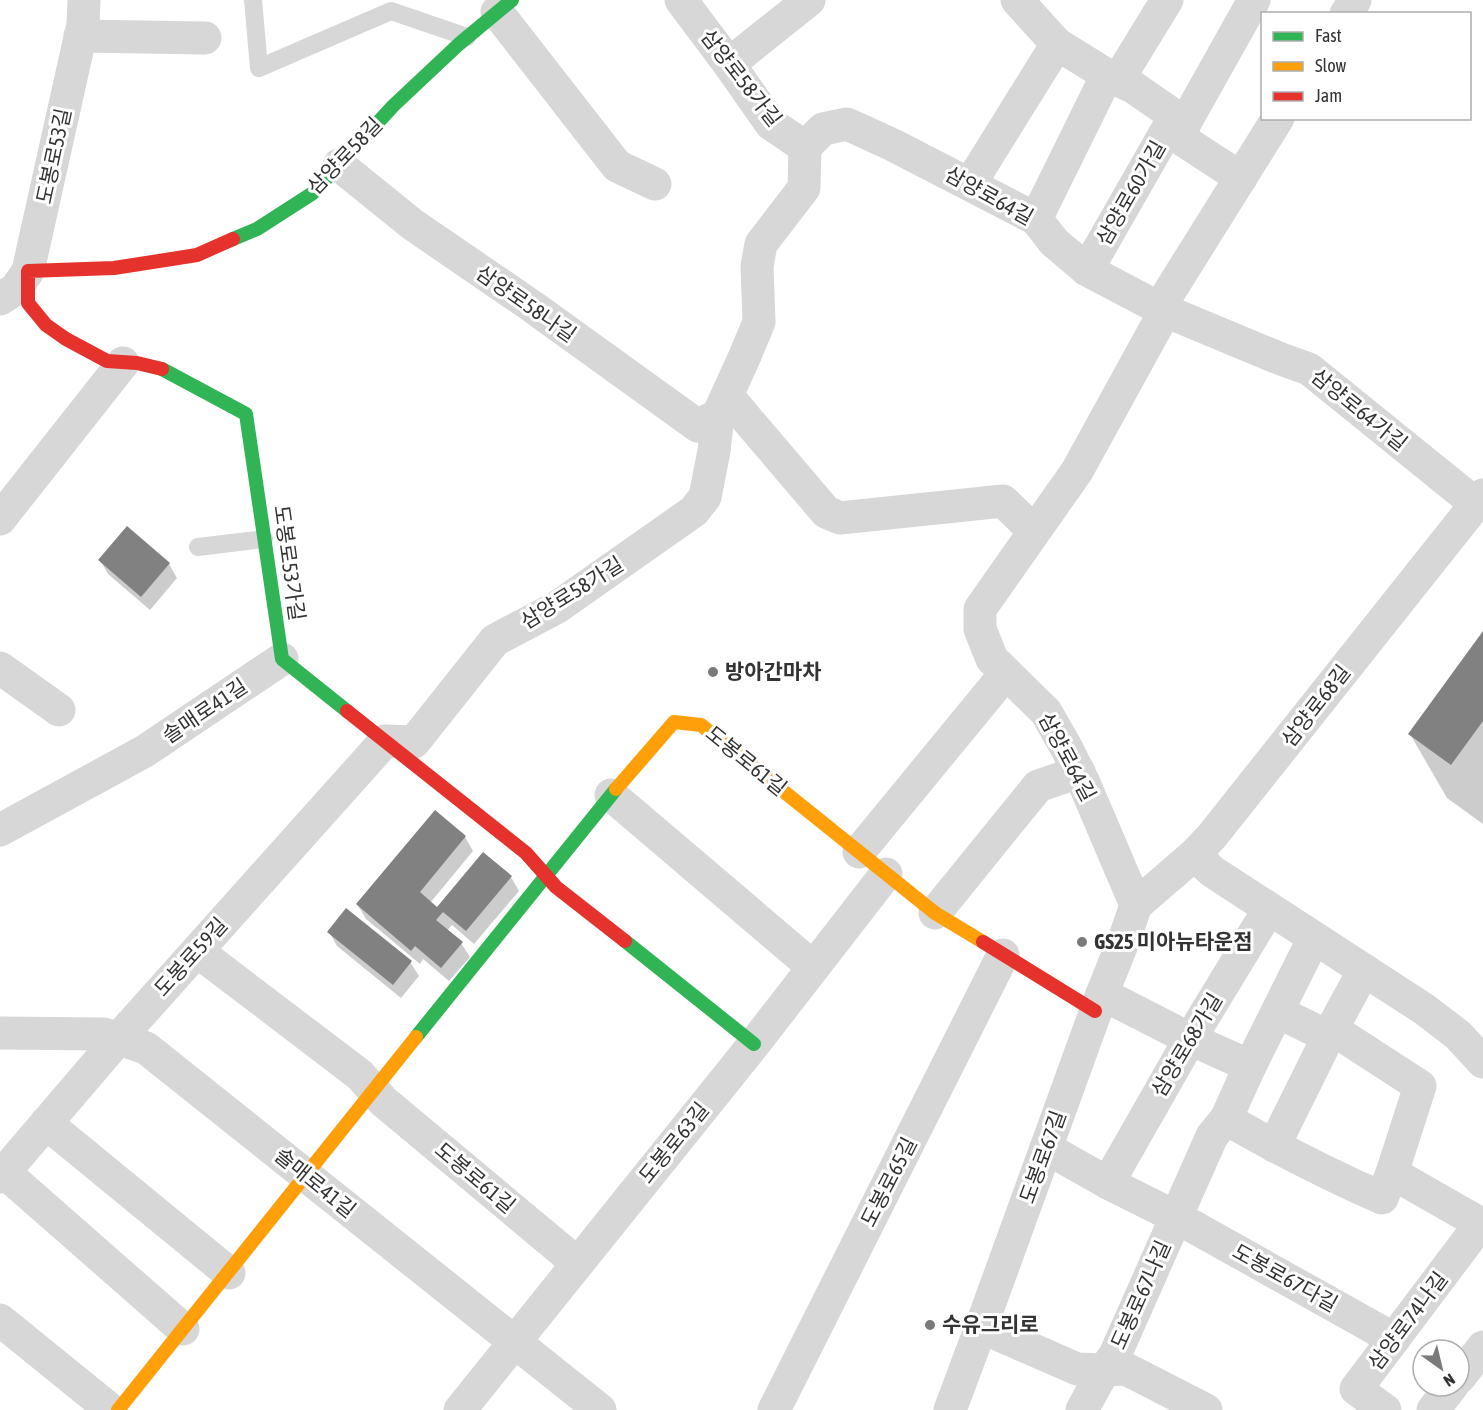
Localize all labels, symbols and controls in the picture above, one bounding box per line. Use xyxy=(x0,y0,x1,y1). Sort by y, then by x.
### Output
legend xyxy=(1261,12,1471,120)
street label: 삼양로58가길 xyxy=(697,24,787,131)
text: Fast xyxy=(1315,25,1342,46)
text: Slow xyxy=(1315,55,1346,76)
text: Jam xyxy=(1315,85,1342,106)
street label: 도봉로53길 xyxy=(31,106,75,206)
street label: 삼양로58길 xyxy=(302,112,387,199)
street label: 삼양로60가길 xyxy=(1091,136,1170,249)
street label: 삼양로64길 xyxy=(941,161,1038,229)
street label: 삼양로58나길 xyxy=(472,260,581,346)
street label: 삼양로64가길 xyxy=(1307,363,1412,455)
street label: 도봉로53가길 xyxy=(270,504,310,622)
street label: 삼양로58가길 xyxy=(516,551,627,633)
place label: 방아간마차 xyxy=(725,659,822,683)
street label: 삼양로68길 xyxy=(1276,660,1355,751)
marker: 방아간마차 xyxy=(706,665,720,679)
street label: 솔매로41길 xyxy=(158,673,251,747)
street label: 삼양로64길 xyxy=(1035,708,1101,805)
street label: 도봉로61길 xyxy=(701,720,792,800)
street label: 도봉로59길 xyxy=(149,912,232,1000)
place label: GS25 미아뉴타운점 xyxy=(1094,929,1253,953)
marker: GS25 미아뉴타운점 xyxy=(1075,935,1089,949)
street label: 삼양로68가길 xyxy=(1146,988,1226,1101)
street label: 도봉로63길 xyxy=(633,1097,713,1188)
street label: 도봉로67길 xyxy=(1014,1107,1070,1206)
street label: 도봉로65길 xyxy=(855,1133,921,1230)
street label: 도봉로61길 xyxy=(431,1137,521,1218)
street label: 솔매로41길 xyxy=(270,1142,361,1222)
street label: 도봉로67나길 xyxy=(1105,1237,1175,1353)
street label: 도봉로67다길 xyxy=(1229,1238,1342,1316)
street label: 삼양로74나길 xyxy=(1363,1267,1452,1374)
place label: 수유그리로 xyxy=(942,1312,1039,1336)
marker: 수유그리로 xyxy=(923,1318,937,1332)
north arrow xyxy=(1411,1338,1471,1398)
text: N xyxy=(1440,1370,1458,1391)

